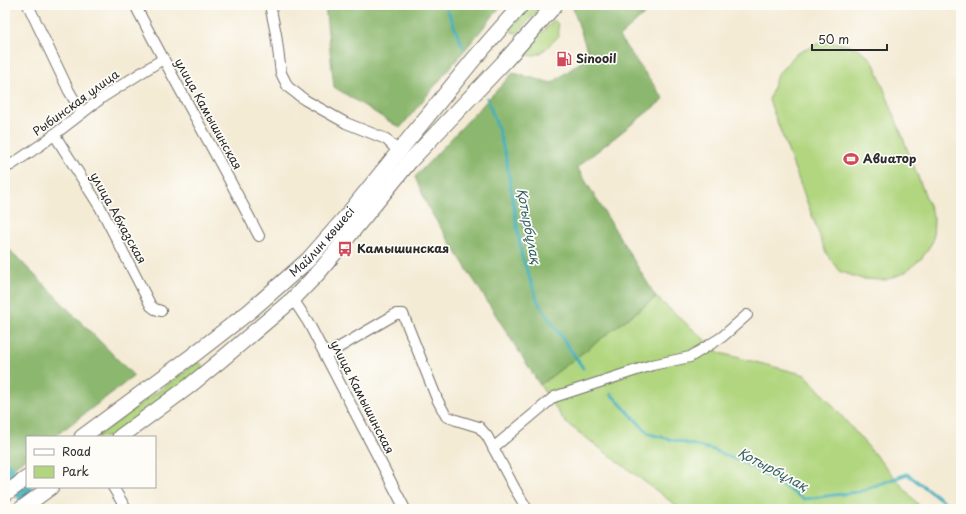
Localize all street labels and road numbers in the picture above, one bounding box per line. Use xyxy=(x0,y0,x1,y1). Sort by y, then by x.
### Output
street label: улица Камышинская xyxy=(171,54,247,173)
street label: Рыбинская улица xyxy=(28,64,123,140)
street label: улица Абхазская xyxy=(86,168,152,267)
street label: Майлин көшесі xyxy=(285,203,358,281)
street label: улица Камышинская xyxy=(326,337,399,456)

